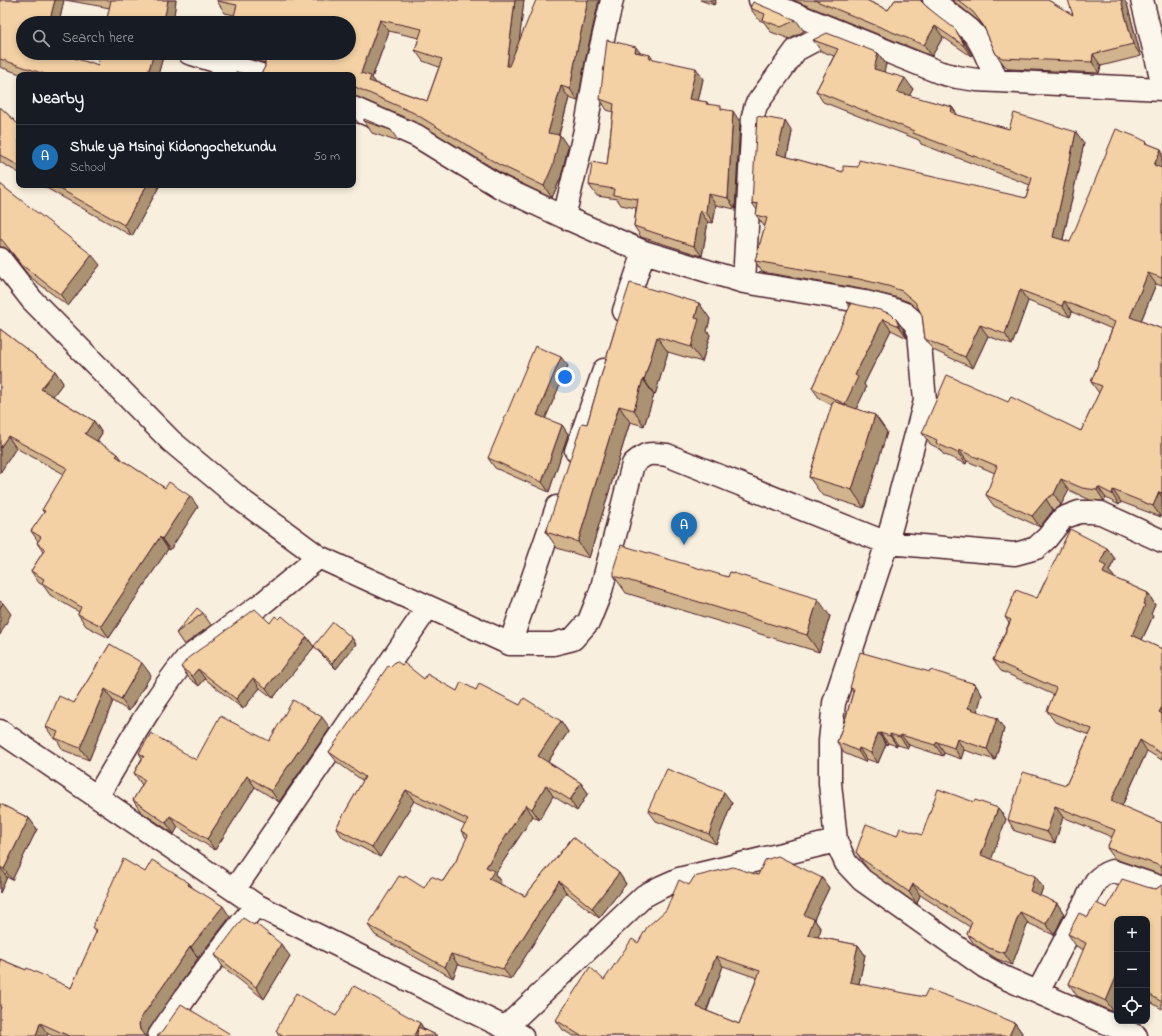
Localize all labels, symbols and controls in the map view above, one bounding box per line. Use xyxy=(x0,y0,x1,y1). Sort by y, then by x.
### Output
search box xyxy=(16,16,356,60)
icon: search xyxy=(30,27,52,49)
text: Search here xyxy=(62,27,134,49)
text: Nearby xyxy=(32,86,84,111)
text: Shule ya Msingi Kidongochekundu xyxy=(70,136,277,158)
text: A xyxy=(41,147,49,166)
text: 50 m xyxy=(314,147,340,166)
text: School xyxy=(70,158,106,177)
your location xyxy=(555,367,575,387)
pin: A xyxy=(671,512,697,545)
map controls xyxy=(1114,916,1150,1024)
button: + xyxy=(1114,916,1150,952)
button: − xyxy=(1114,952,1150,988)
button: locate xyxy=(1114,988,1150,1024)

